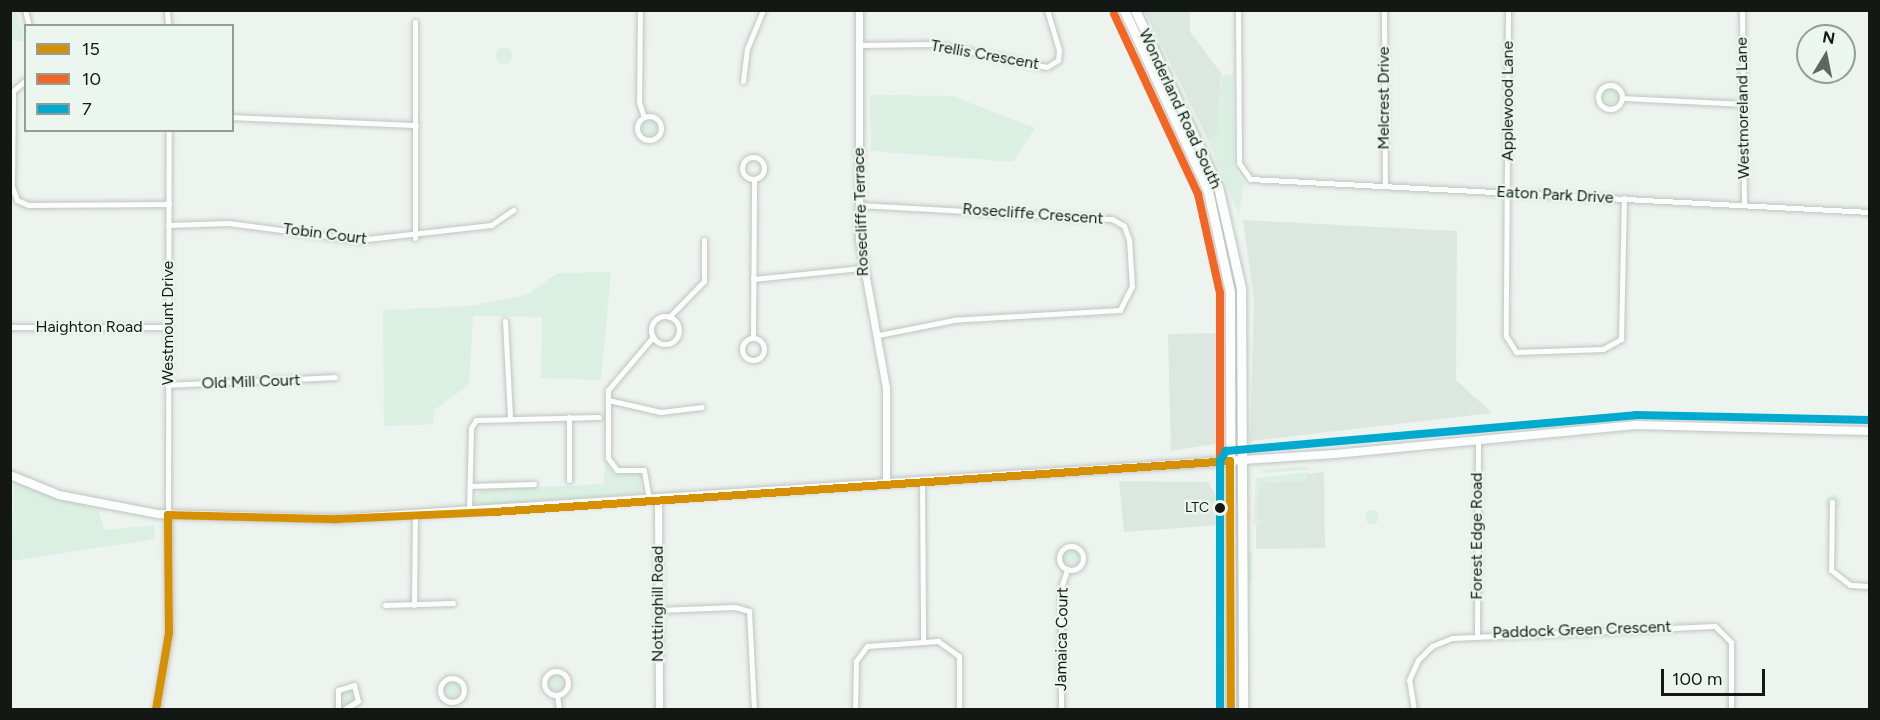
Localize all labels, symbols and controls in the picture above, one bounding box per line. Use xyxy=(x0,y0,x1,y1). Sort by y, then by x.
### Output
legend xyxy=(24,24,234,132)
north arrow xyxy=(1796,24,1856,84)
street label: Wonderland Road South xyxy=(1134,26,1226,192)
text: N xyxy=(1821,27,1837,48)
street label: Trellis Crescent xyxy=(929,36,1041,74)
street label: Westmoreland Lane xyxy=(1732,37,1754,179)
text: 15 xyxy=(82,38,100,60)
street label: Applewood Lane xyxy=(1498,41,1518,161)
street label: Melcrest Drive xyxy=(1374,46,1394,150)
text: 10 xyxy=(82,68,101,90)
text: 7 xyxy=(82,98,92,120)
street label: Rosecliffe Terrace xyxy=(849,147,873,277)
street label: Eaton Park Drive xyxy=(1496,182,1614,208)
street label: Rosecliffe Crescent xyxy=(962,199,1104,229)
street label: Tobin Court xyxy=(282,219,368,249)
street label: Westmount Drive xyxy=(158,261,178,385)
street label: Haighton Road xyxy=(35,317,143,337)
street label: Old Mill Court xyxy=(201,371,301,393)
street label: Forest Edge Road xyxy=(1467,472,1487,600)
place label: LTC xyxy=(1185,500,1209,516)
marker: LTC xyxy=(1214,502,1226,514)
street label: Nottinghill Road xyxy=(648,546,668,662)
street label: Jamaica Court xyxy=(1051,587,1073,691)
street label: Paddock Green Crescent xyxy=(1492,617,1672,643)
scale bar xyxy=(1664,657,1768,695)
text: 100 m xyxy=(1672,668,1722,690)

